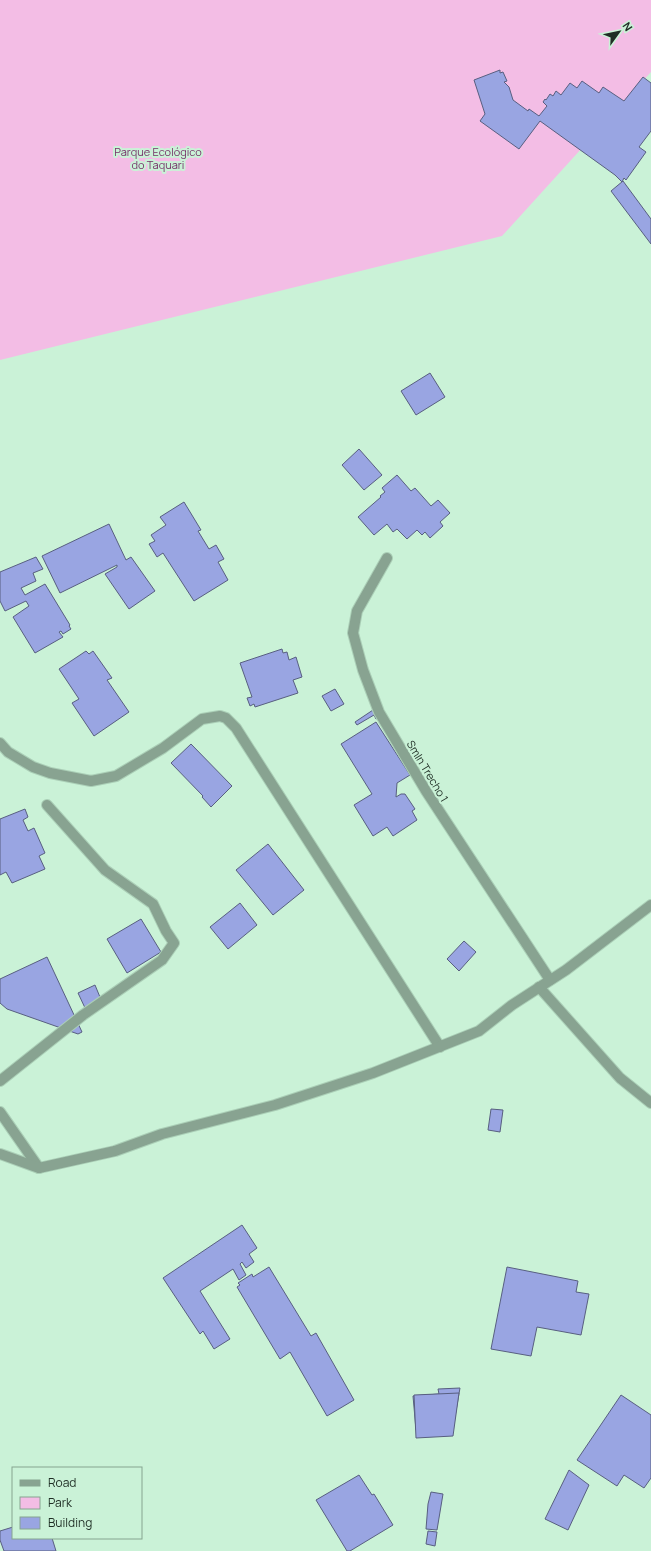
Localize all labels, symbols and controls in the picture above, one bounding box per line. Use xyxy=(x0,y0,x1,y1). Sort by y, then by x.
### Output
north arrow xyxy=(599,12,639,52)
text: N xyxy=(619,19,636,34)
park label: Parque Ecológico do Taquari xyxy=(114,144,202,172)
street label: Smln Trecho 1 xyxy=(404,737,452,805)
legend xyxy=(12,1467,142,1539)
text: Road xyxy=(48,1474,76,1491)
text: Park xyxy=(48,1494,73,1511)
text: Building xyxy=(48,1514,92,1531)

